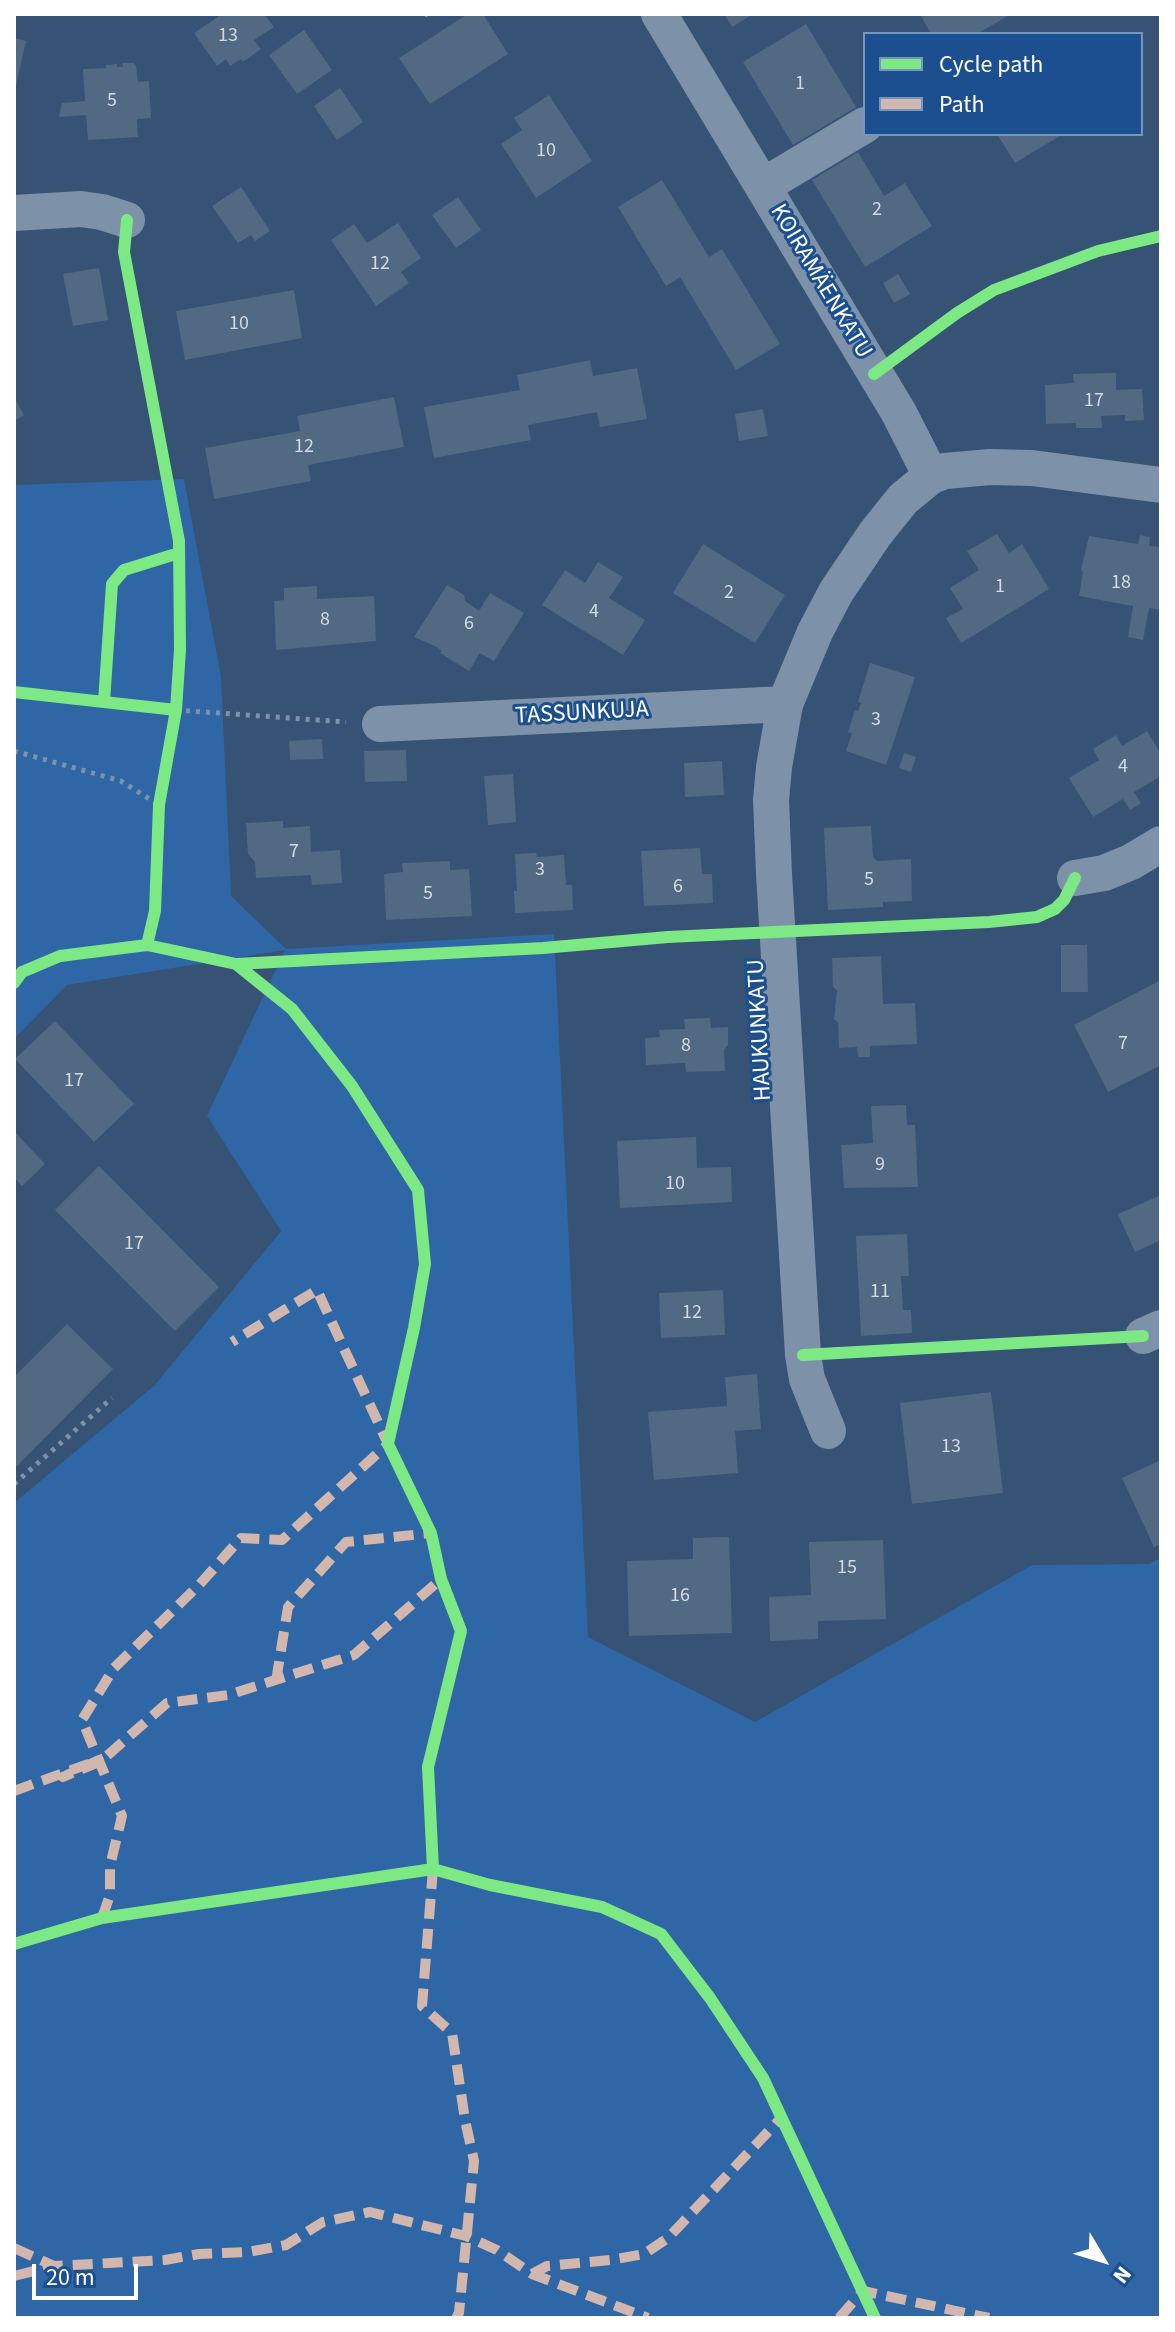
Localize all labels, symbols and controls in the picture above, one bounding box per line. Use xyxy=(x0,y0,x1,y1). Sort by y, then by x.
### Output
house number: 13 xyxy=(218,25,238,49)
legend xyxy=(863,32,1143,136)
text: Cycle path xyxy=(939,47,1043,82)
house number: 1 xyxy=(795,73,805,97)
text: Path xyxy=(939,87,985,122)
house number: 5 xyxy=(107,90,117,114)
house number: 10 xyxy=(536,140,556,164)
house number: 2 xyxy=(872,199,882,223)
street label: KOIRAMÄENKATU xyxy=(763,200,877,364)
house number: 12 xyxy=(370,253,390,277)
house number: 10 xyxy=(229,313,249,337)
house number: 17 xyxy=(1084,390,1104,414)
house number: 12 xyxy=(294,436,314,460)
house number: 18 xyxy=(1111,572,1131,596)
house number: 1 xyxy=(995,576,1005,600)
house number: 2 xyxy=(724,582,734,606)
house number: 4 xyxy=(589,601,599,625)
house number: 8 xyxy=(320,609,330,633)
house number: 6 xyxy=(464,613,474,637)
street label: TASSUNKUJA xyxy=(514,696,650,732)
house number: 3 xyxy=(871,709,881,733)
house number: 4 xyxy=(1118,756,1128,780)
house number: 7 xyxy=(289,841,299,865)
house number: 3 xyxy=(535,859,545,883)
house number: 5 xyxy=(864,869,874,893)
house number: 6 xyxy=(673,876,683,900)
house number: 5 xyxy=(423,883,433,907)
street label: HAUKUNKATU xyxy=(743,958,779,1102)
house number: 7 xyxy=(1118,1033,1128,1057)
house number: 8 xyxy=(681,1035,691,1059)
house number: 17 xyxy=(64,1070,84,1094)
house number: 9 xyxy=(875,1154,885,1178)
house number: 10 xyxy=(665,1173,685,1197)
house number: 17 xyxy=(124,1233,144,1257)
house number: 11 xyxy=(870,1281,890,1305)
house number: 12 xyxy=(682,1302,702,1326)
house number: 13 xyxy=(941,1436,961,1460)
house number: 15 xyxy=(837,1557,857,1581)
house number: 16 xyxy=(670,1585,690,1609)
north arrow xyxy=(1063,2220,1143,2300)
scale bar xyxy=(36,2248,142,2298)
text: N xyxy=(1105,2259,1139,2290)
text: 20 m xyxy=(46,2260,95,2295)

